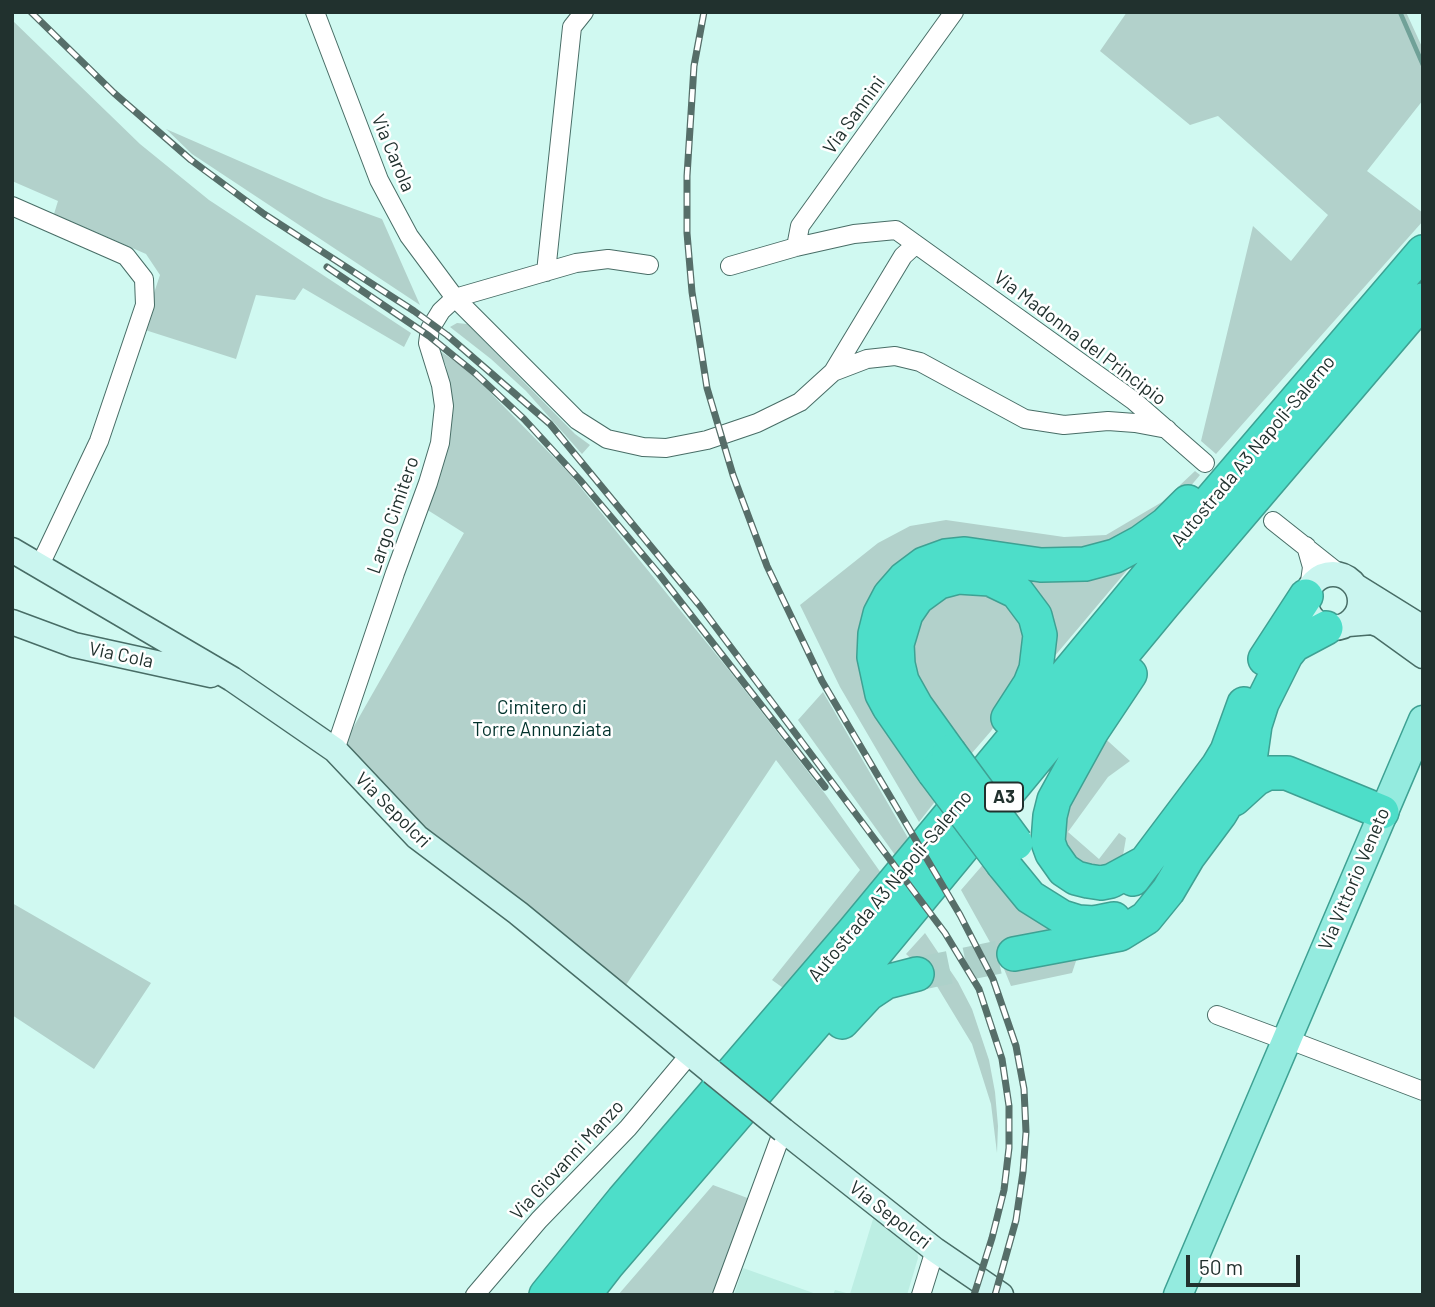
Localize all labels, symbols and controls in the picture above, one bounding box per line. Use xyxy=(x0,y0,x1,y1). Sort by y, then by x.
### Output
street label: Via Sannini xyxy=(818,72,890,158)
street label: Via Carola xyxy=(367,111,419,195)
street label: Via Madonna del Principio xyxy=(989,266,1171,410)
street label: Autostrada A3 Napoli-Salerno xyxy=(1166,351,1340,551)
street label: Largo Cimitero xyxy=(362,453,424,577)
street label: Via Cola xyxy=(87,637,155,673)
park label: Cimitero di Torre Annunziata xyxy=(472,697,612,741)
street label: Via Sepolcri xyxy=(350,767,436,853)
road number: A3 xyxy=(985,782,1023,812)
street label: Autostrada A3 Napoli-Salerno xyxy=(803,786,977,986)
street label: Via Vittorio Veneto xyxy=(1314,804,1394,954)
street label: Via Giovanni Manzo xyxy=(505,1095,629,1225)
street label: Via Sepolcri xyxy=(845,1176,935,1254)
scale bar xyxy=(1190,1240,1304,1284)
text: 50 m xyxy=(1199,1254,1243,1279)

